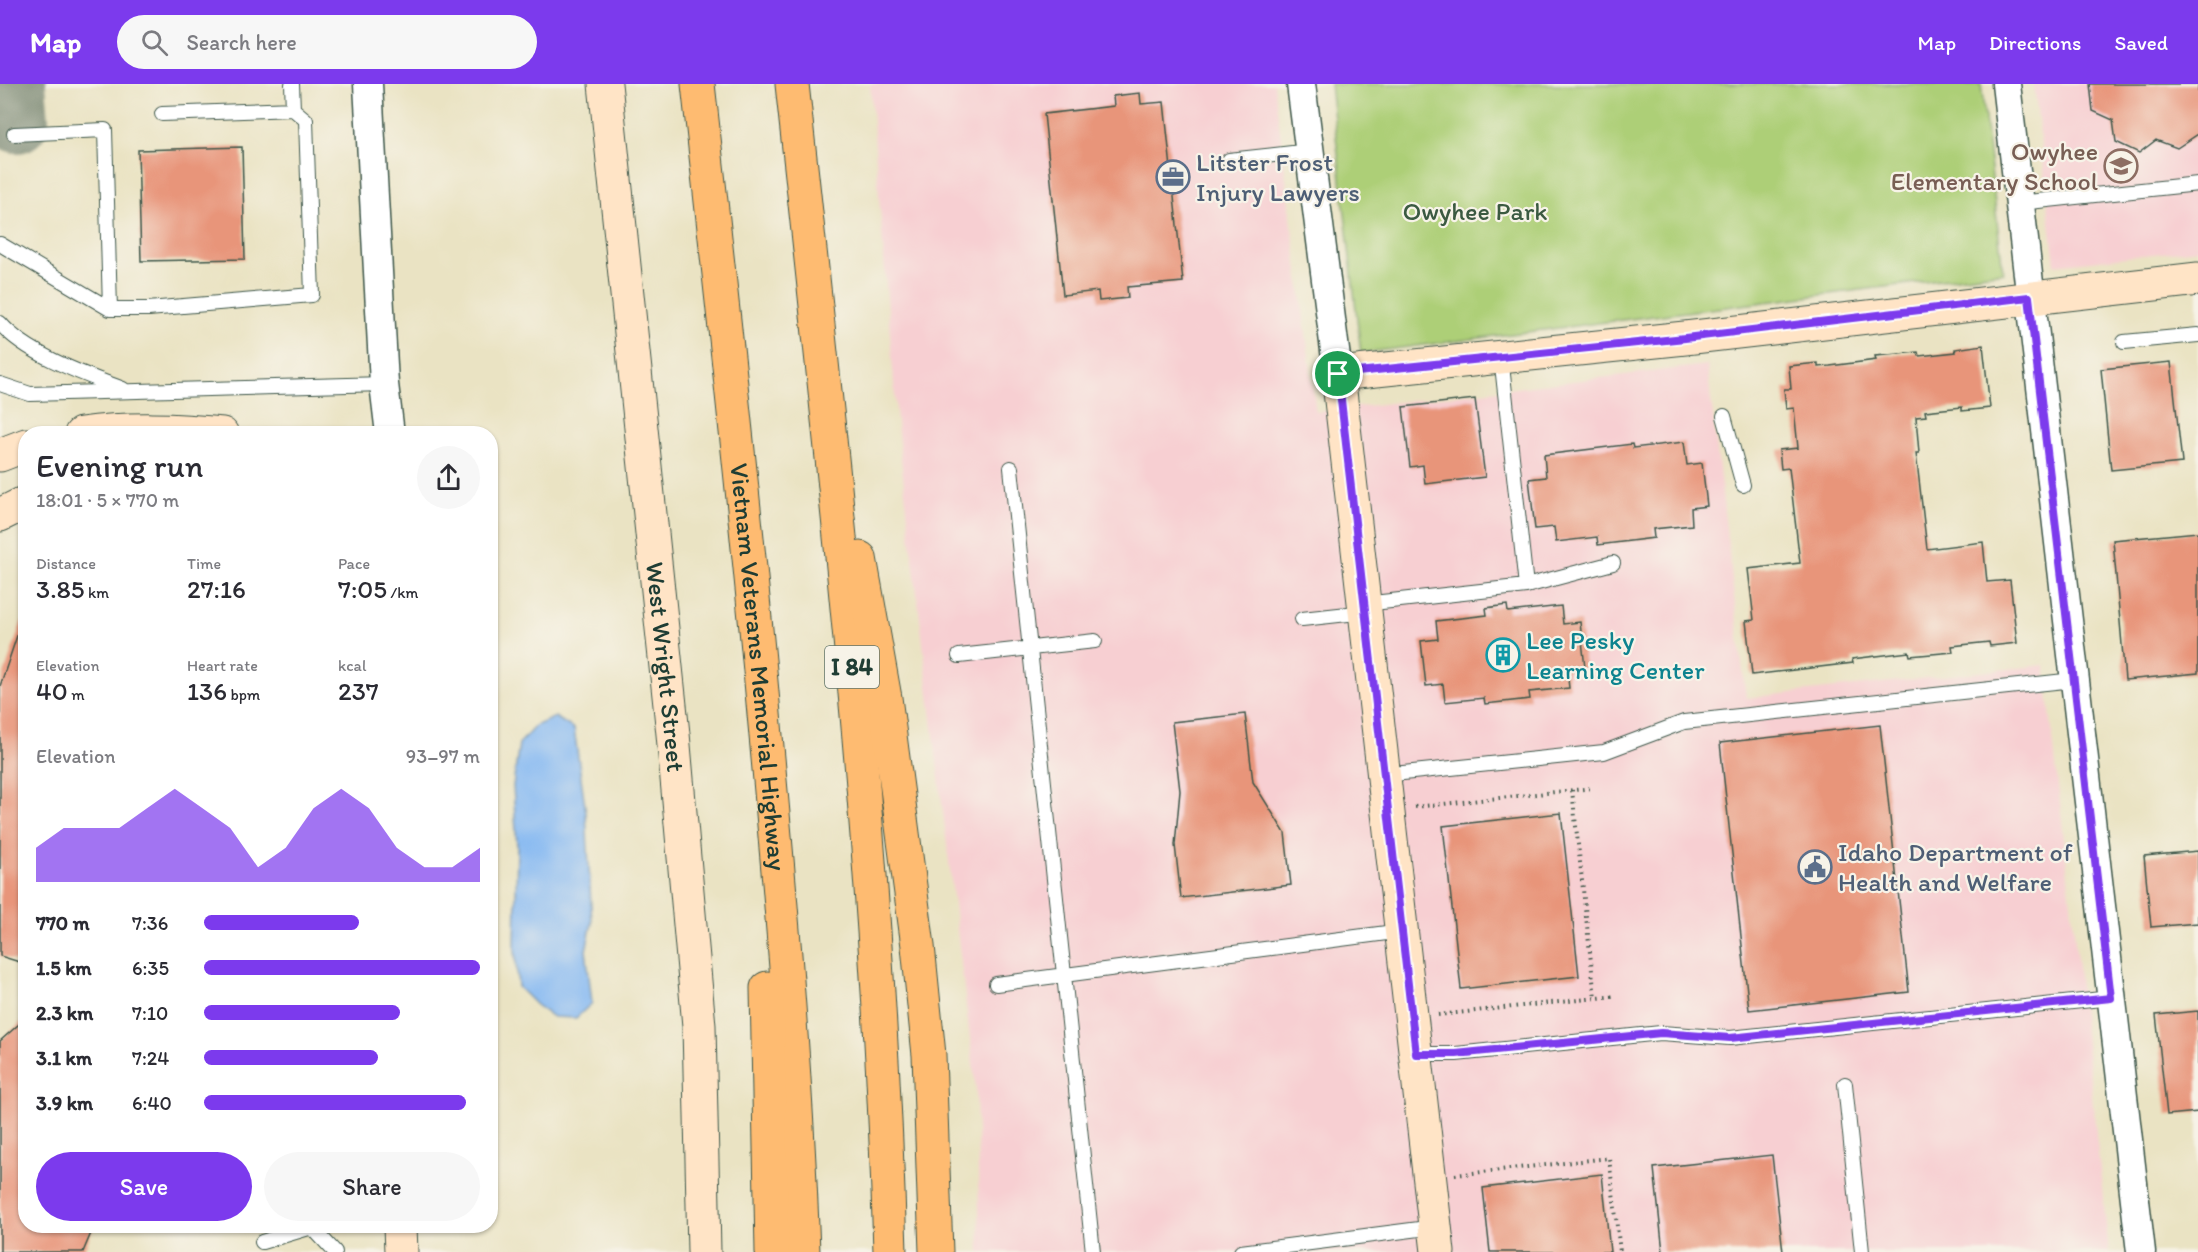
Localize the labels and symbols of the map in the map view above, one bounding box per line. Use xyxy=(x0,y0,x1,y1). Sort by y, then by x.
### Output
place label: Owyhee Elementary School xyxy=(1891,135,2098,197)
place label: Litster Frost Injury Lawyers xyxy=(1196,146,1360,208)
school or university icon: Owyhee Elementary School xyxy=(2103,148,2139,184)
office icon: Litster Frost Injury Lawyers xyxy=(1155,159,1191,195)
park label: Owyhee Park xyxy=(1402,195,1548,227)
pin xyxy=(1312,348,1363,399)
street label: Vietnam Veterans Memorial Highway xyxy=(723,461,794,872)
street label: West Wright Street xyxy=(639,560,692,774)
place label: Lee Pesky Learning Center xyxy=(1526,624,1705,686)
building icon: Lee Pesky Learning Center xyxy=(1485,637,1521,673)
road number: I 84 xyxy=(825,646,879,688)
place label: Idaho Department of Health and Welfare xyxy=(1838,836,2073,898)
public building icon: Idaho Department of Health and Welfare xyxy=(1797,849,1833,885)

